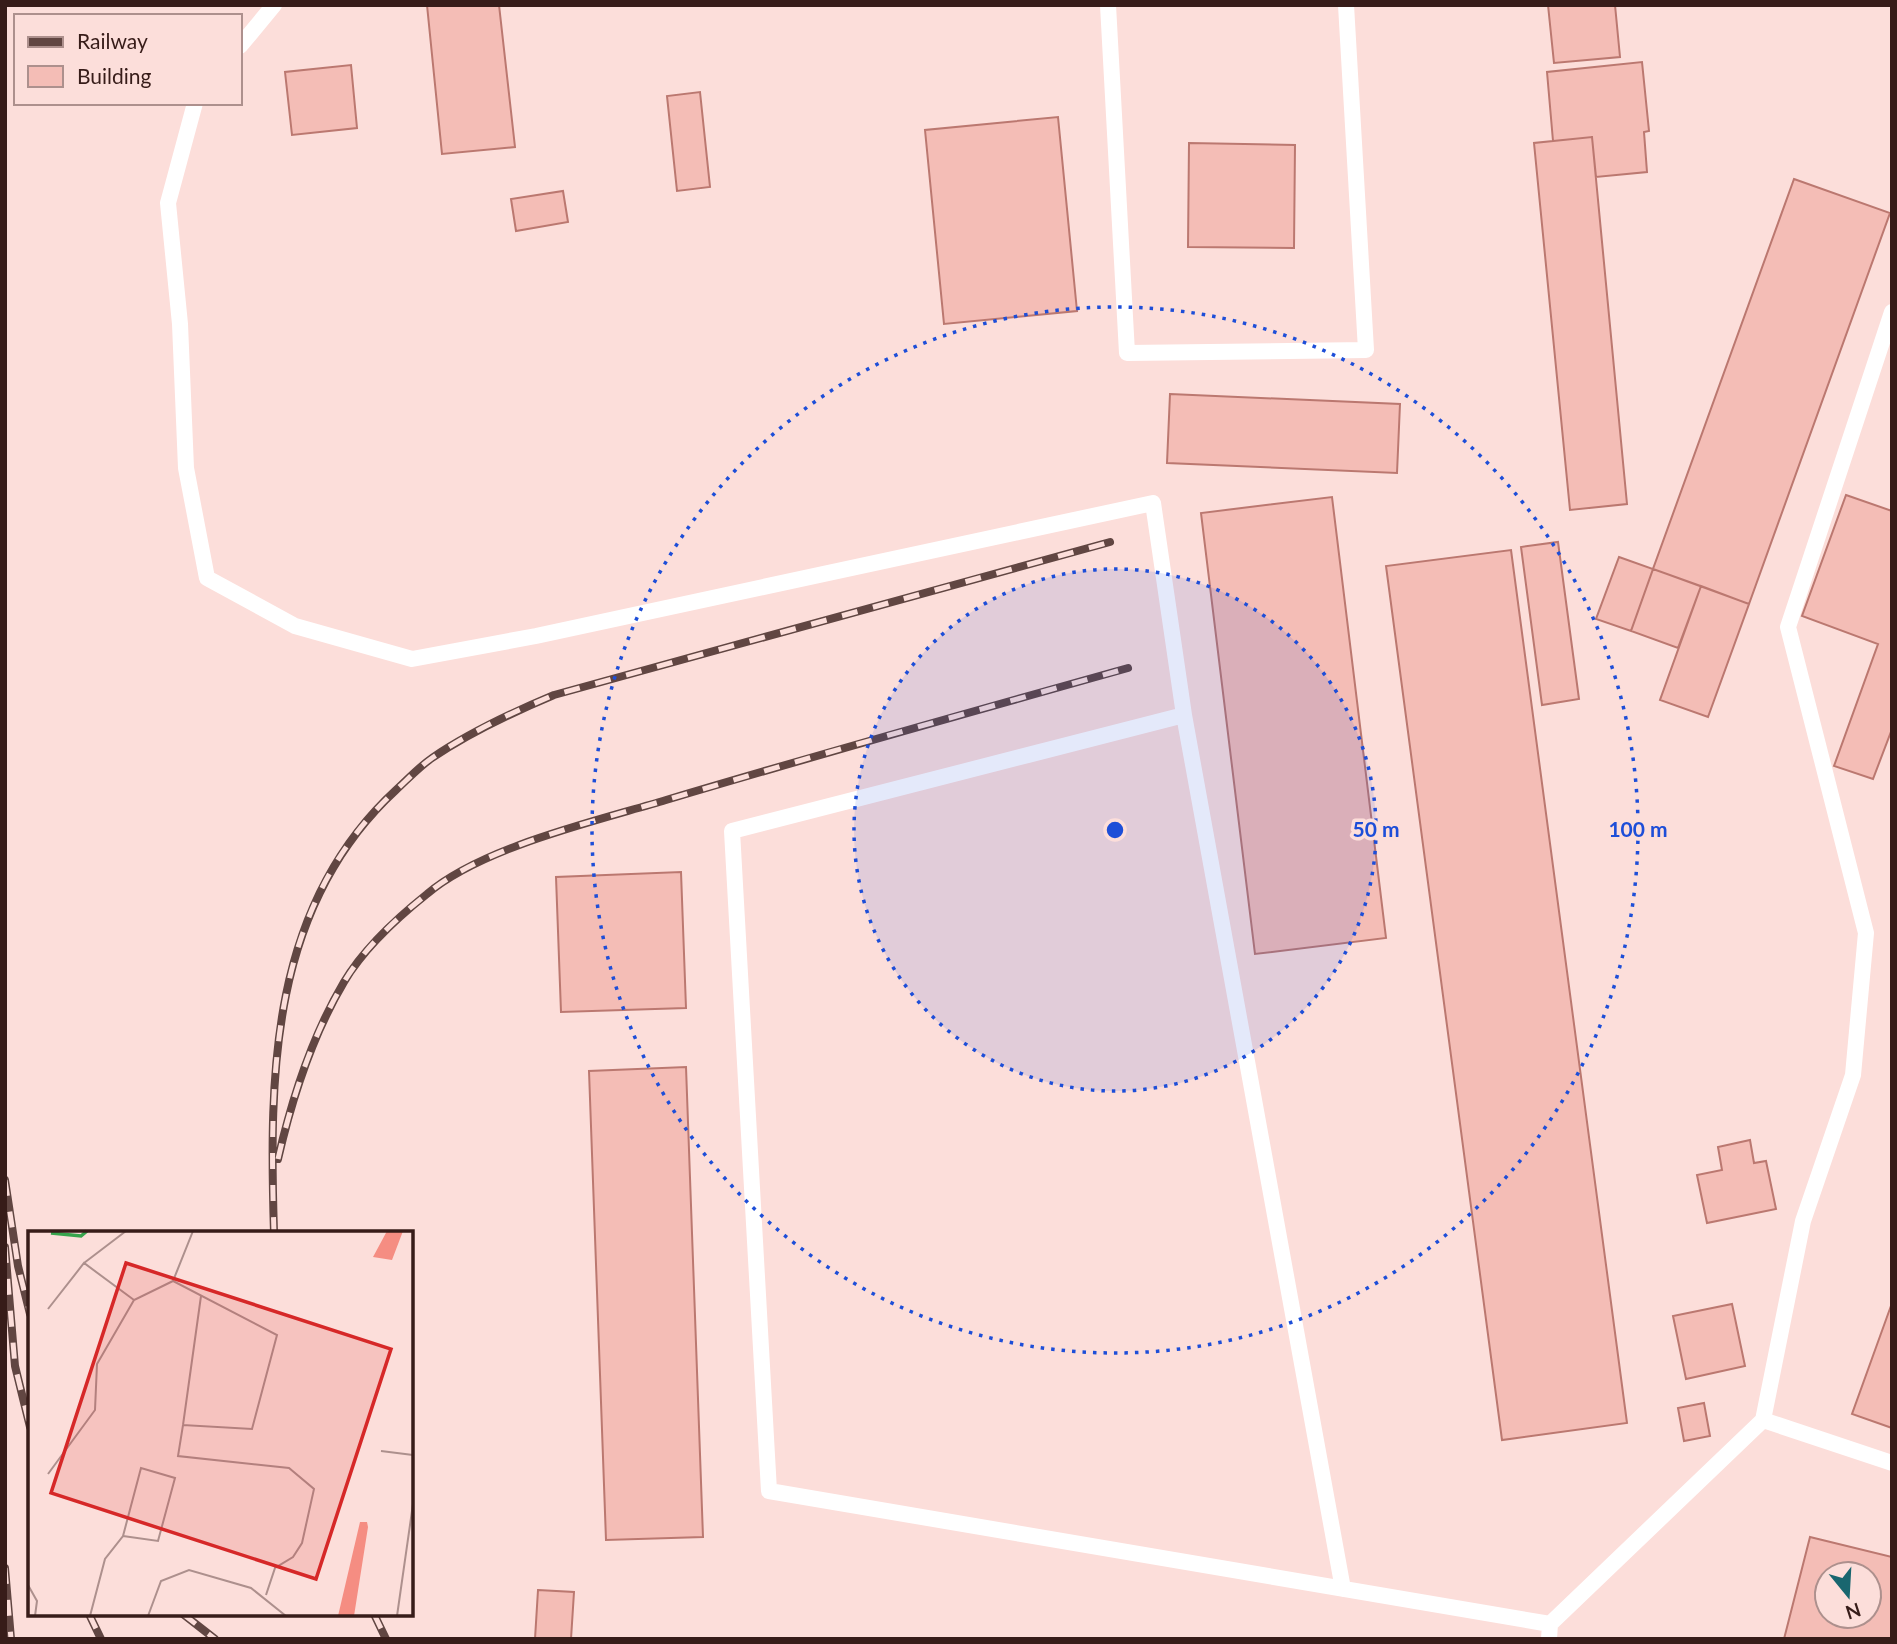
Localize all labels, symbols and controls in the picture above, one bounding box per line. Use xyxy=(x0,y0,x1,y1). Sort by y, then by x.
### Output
legend xyxy=(14,14,242,105)
text: Railway xyxy=(77,28,148,53)
text: Building xyxy=(77,63,152,88)
text: 50 m xyxy=(1352,816,1400,841)
text: 100 m xyxy=(1608,816,1668,841)
centre of rings xyxy=(1103,818,1127,842)
inset map xyxy=(28,1231,413,1616)
north arrow xyxy=(1813,1560,1883,1630)
text: N xyxy=(1843,1598,1864,1625)

